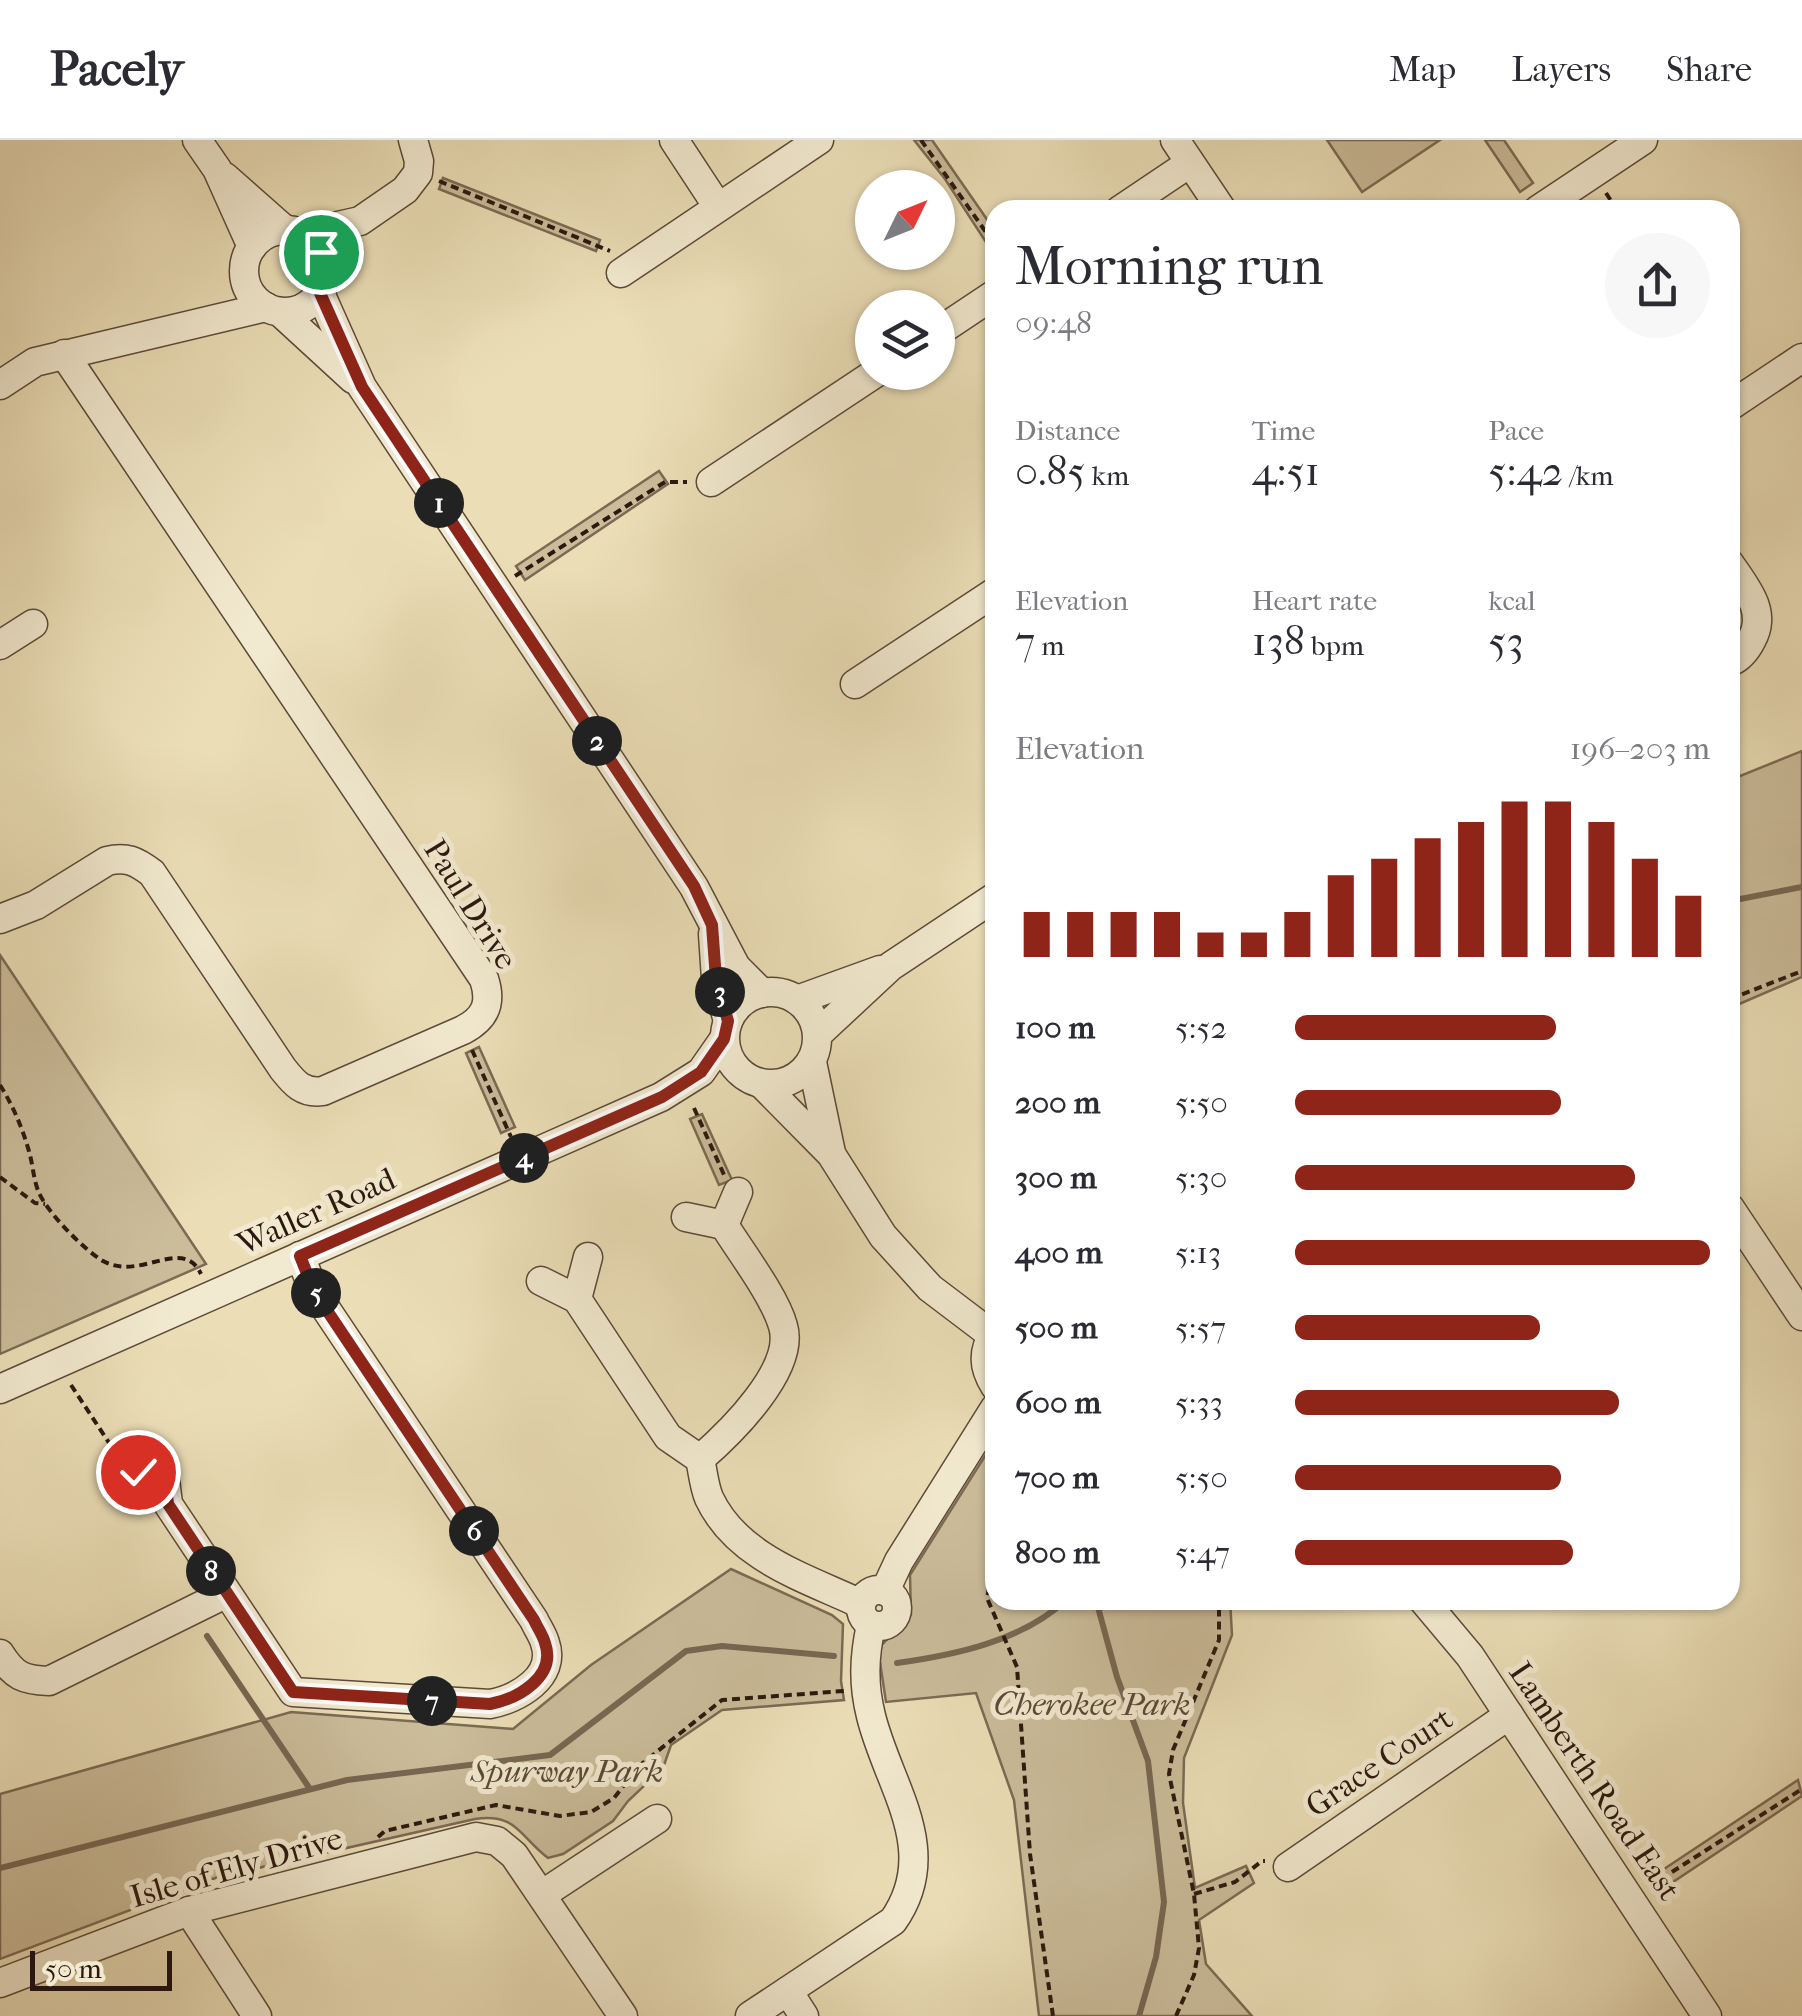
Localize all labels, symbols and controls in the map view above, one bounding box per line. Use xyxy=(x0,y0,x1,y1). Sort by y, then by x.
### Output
text: Pacely xyxy=(50,41,183,97)
text: Map xyxy=(1389,49,1456,90)
text: Layers xyxy=(1511,49,1611,90)
text: Share xyxy=(1666,49,1752,90)
north arrow xyxy=(855,170,955,270)
map controls xyxy=(855,170,955,390)
pin xyxy=(279,210,364,295)
icon: arrive xyxy=(294,225,349,280)
button: share xyxy=(1605,233,1710,338)
text: Morning run xyxy=(1015,234,1323,298)
button: layers xyxy=(855,290,955,390)
text: 09:48 xyxy=(1015,304,1092,341)
text: Distance xyxy=(1015,414,1120,447)
text: Time xyxy=(1252,414,1315,447)
text: Pace xyxy=(1488,414,1544,447)
text: 0.85 xyxy=(1015,447,1086,496)
text: 4:51 xyxy=(1252,447,1320,496)
text: 5:42 xyxy=(1488,447,1563,496)
text: km xyxy=(1086,459,1129,492)
text: /km xyxy=(1563,459,1614,492)
pin: 1 xyxy=(414,478,464,528)
text: 1 xyxy=(434,486,444,519)
text: Elevation xyxy=(1015,584,1128,617)
text: Heart rate xyxy=(1252,584,1377,617)
text: kcal xyxy=(1488,584,1535,617)
text: 7 xyxy=(1015,617,1035,666)
text: 138 xyxy=(1252,617,1305,666)
text: 53 xyxy=(1488,617,1524,666)
text: m xyxy=(1035,629,1065,662)
text: bpm xyxy=(1305,629,1364,662)
pin: 2 xyxy=(572,716,622,766)
text: 2 xyxy=(590,724,604,757)
text: Elevation xyxy=(1015,730,1144,767)
text: 196–203 m xyxy=(1570,730,1710,767)
street label: Paul Drive xyxy=(416,833,525,976)
pin: 3 xyxy=(695,967,745,1017)
text: 3 xyxy=(714,975,726,1008)
text: 100 m xyxy=(1015,1009,1095,1046)
text: 5:52 xyxy=(1175,1009,1227,1046)
text: 200 m xyxy=(1015,1084,1100,1121)
text: 5:50 xyxy=(1175,1084,1228,1121)
pin: 4 xyxy=(499,1133,549,1183)
text: 4 xyxy=(516,1141,532,1174)
text: 300 m xyxy=(1015,1159,1097,1196)
text: 5:30 xyxy=(1175,1159,1227,1196)
street label: Waller Road xyxy=(231,1160,401,1263)
text: 400 m xyxy=(1015,1234,1103,1271)
text: 5:13 xyxy=(1175,1234,1221,1271)
pin: 5 xyxy=(291,1268,341,1318)
text: 5 xyxy=(310,1276,322,1309)
text: 500 m xyxy=(1015,1309,1098,1346)
text: 5:57 xyxy=(1175,1309,1226,1346)
text: 600 m xyxy=(1015,1384,1101,1421)
text: 5:33 xyxy=(1175,1384,1223,1421)
pin xyxy=(96,1430,181,1515)
icon: check xyxy=(111,1445,166,1500)
text: 700 m xyxy=(1015,1459,1099,1496)
text: 5:50 xyxy=(1175,1459,1228,1496)
pin: 6 xyxy=(449,1506,499,1556)
text: 6 xyxy=(466,1514,482,1547)
text: 800 m xyxy=(1015,1534,1100,1571)
text: 5:47 xyxy=(1175,1534,1230,1571)
pin: 8 xyxy=(186,1546,236,1596)
text: 8 xyxy=(204,1554,218,1587)
street label: Lamberth Road East xyxy=(1501,1655,1688,1908)
pin: 7 xyxy=(407,1676,457,1726)
text: 7 xyxy=(425,1684,439,1717)
park label: Cherokee Park xyxy=(993,1686,1191,1723)
street label: Grace Court xyxy=(1299,1700,1460,1825)
park label: Spurway Park xyxy=(470,1753,663,1790)
street label: Isle of Ely Drive xyxy=(126,1820,347,1915)
scale bar xyxy=(30,1946,172,1990)
text: 50 m xyxy=(45,1952,102,1985)

